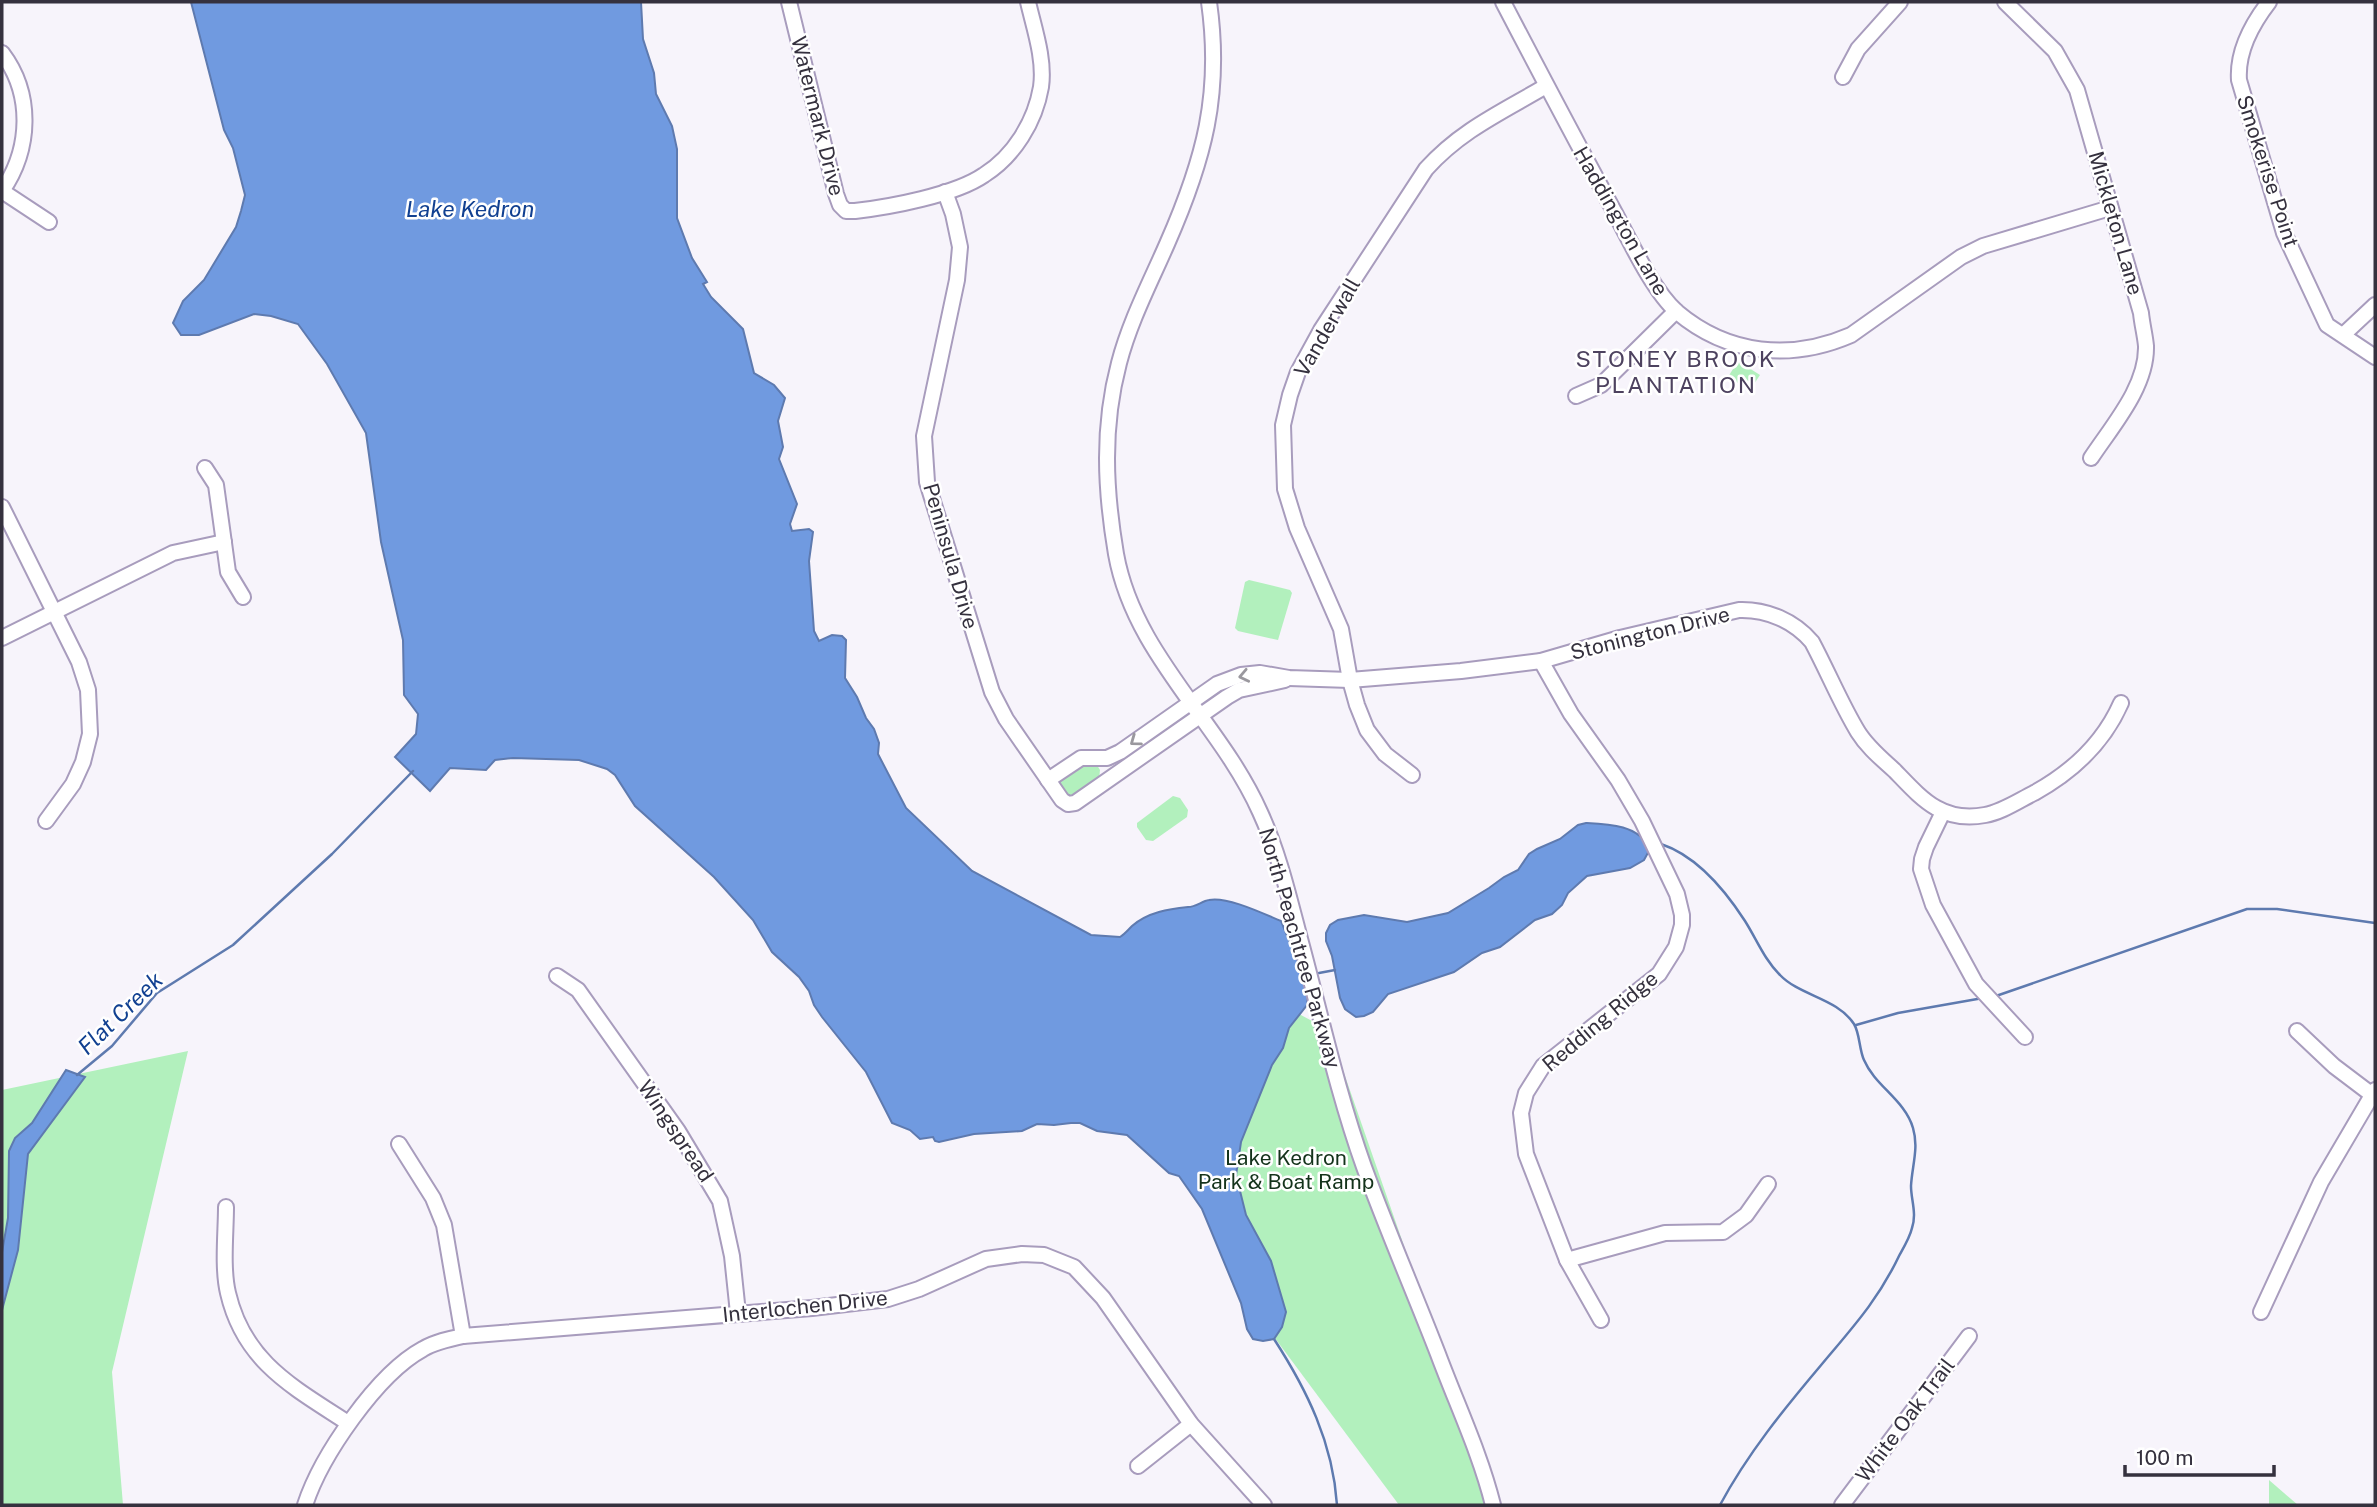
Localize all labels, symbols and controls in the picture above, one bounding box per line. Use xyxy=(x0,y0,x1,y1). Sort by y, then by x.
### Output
street label: Watermark Drive xyxy=(786,34,850,198)
street label: Smokerise Point xyxy=(2232,92,2304,250)
street label: Haddington Lane xyxy=(1568,142,1674,300)
street label: Mickleton Lane xyxy=(2084,148,2148,298)
water label: Lake Kedron xyxy=(406,195,534,222)
street label: Vanderwall xyxy=(1289,273,1365,381)
district label: STONEY BROOK PLANTATION xyxy=(1575,345,1777,398)
street label: Peninsula Drive xyxy=(918,480,984,632)
street label: Stonington Drive xyxy=(1568,601,1732,665)
one-way arrow xyxy=(1238,667,1250,682)
one-way arrow xyxy=(1130,733,1142,746)
street label: North Peachtree Parkway xyxy=(1254,825,1346,1071)
street label: Redding Ridge xyxy=(1537,965,1663,1077)
water label: Flat Creek xyxy=(72,966,168,1060)
street label: Wingspread xyxy=(633,1075,719,1187)
park label: Lake Kedron Park & Boat Ramp xyxy=(1198,1145,1374,1194)
street label: Interlochen Drive xyxy=(721,1285,889,1327)
street label: White Oak Trail xyxy=(1850,1353,1960,1487)
scale bar xyxy=(2125,1434,2274,1478)
text: 100 m xyxy=(2136,1445,2193,1470)

